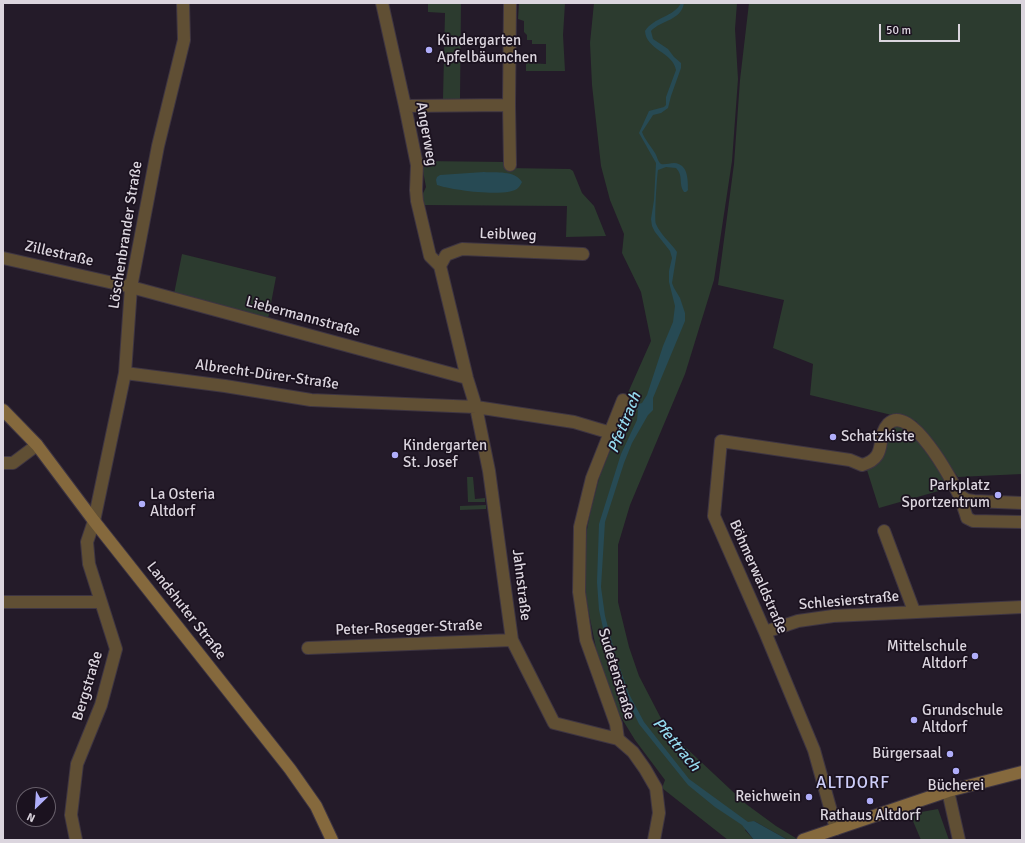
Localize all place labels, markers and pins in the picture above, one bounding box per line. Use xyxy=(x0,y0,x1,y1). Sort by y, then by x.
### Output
place label: Kindergarten Apfelbäumchen xyxy=(437,32,538,67)
marker: Kindergarten Apfelbäumchen xyxy=(424,45,434,55)
place label: Schatzkiste xyxy=(841,428,915,446)
marker: Schatzkiste xyxy=(828,432,838,442)
place label: Kindergarten St. Josef xyxy=(403,437,487,472)
marker: Kindergarten St. Josef xyxy=(390,450,400,460)
place label: Parkplatz Sportzentrum xyxy=(902,477,990,512)
place label: La Osteria Altdorf xyxy=(150,486,215,521)
marker: Parkplatz Sportzentrum xyxy=(993,490,1003,500)
marker: La Osteria Altdorf xyxy=(137,499,147,509)
place label: Mittelschule Altdorf xyxy=(887,638,967,673)
marker: Mittelschule Altdorf xyxy=(970,651,980,661)
place label: Grundschule Altdorf xyxy=(922,702,1003,737)
marker: Grundschule Altdorf xyxy=(909,715,919,725)
place label: Bürgersaal xyxy=(872,745,942,763)
marker: Bürgersaal xyxy=(945,749,955,759)
marker: Bücherei xyxy=(951,766,961,776)
place label: Bücherei xyxy=(928,777,984,795)
place label: Reichwein xyxy=(735,788,801,806)
marker: Reichwein xyxy=(804,792,814,802)
marker: Rathaus Altdorf xyxy=(865,796,875,806)
place label: Rathaus Altdorf xyxy=(820,807,920,825)

